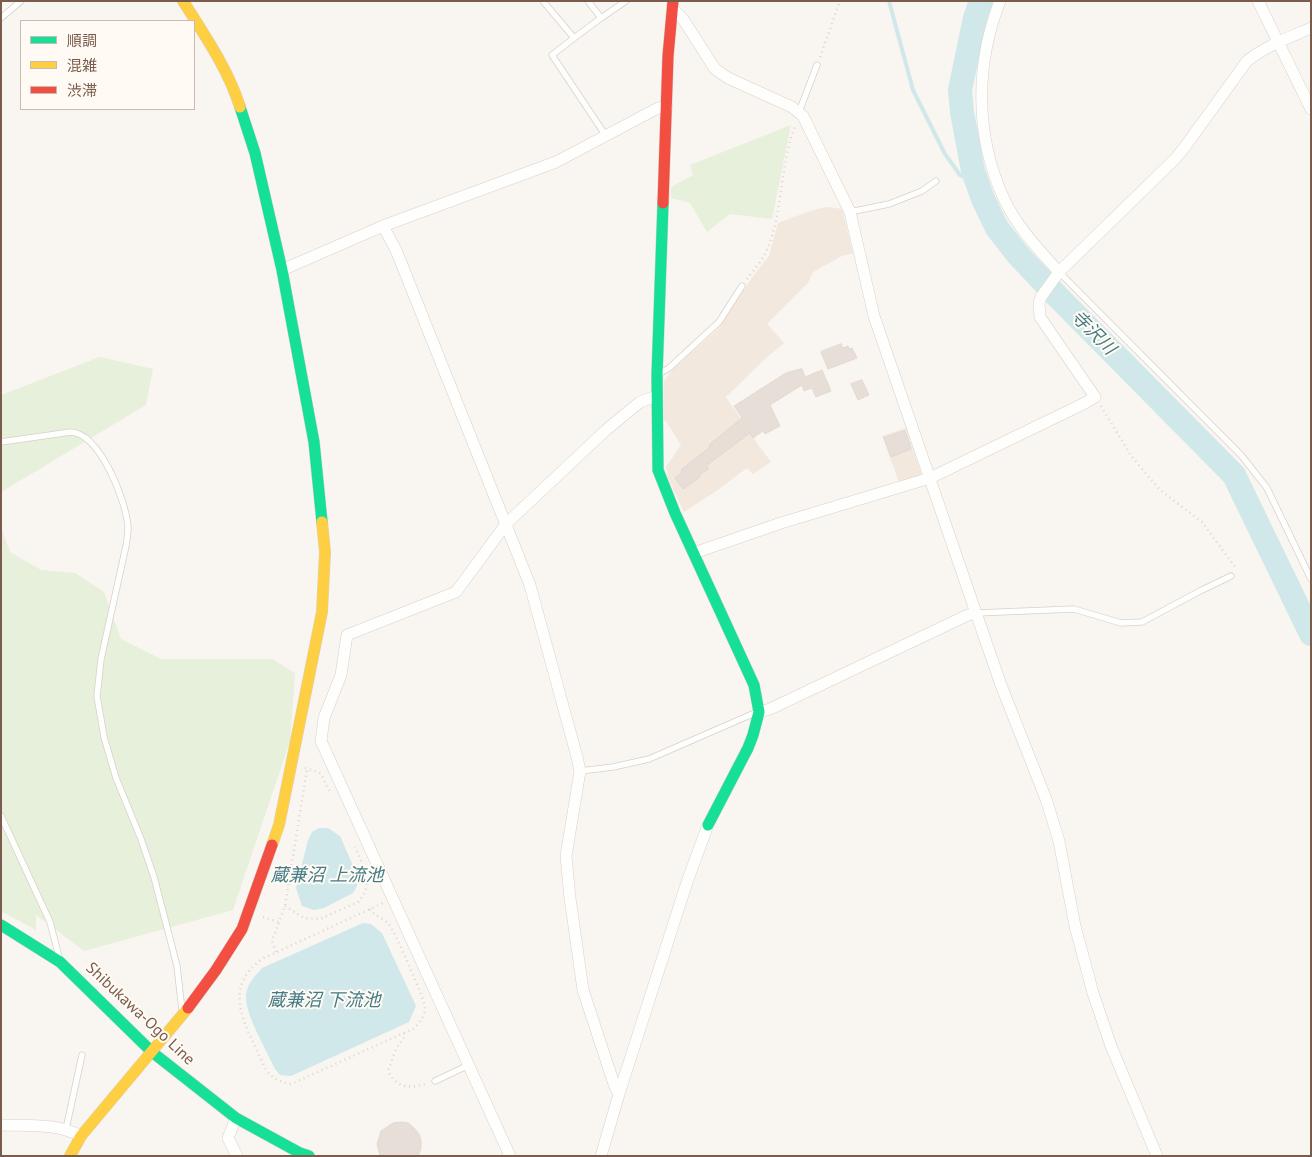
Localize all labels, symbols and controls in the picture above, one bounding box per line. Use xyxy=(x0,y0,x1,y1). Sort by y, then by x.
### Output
legend xyxy=(20,20,195,110)
text: 順調 xyxy=(67,31,97,50)
text: 混雑 xyxy=(67,56,97,75)
text: 渋滞 xyxy=(67,81,97,100)
water label: 寺沢川 xyxy=(1066,306,1120,360)
water label: 蔵兼沼 上流池 xyxy=(271,865,383,887)
street label: Shibukawa-Ogo Line xyxy=(82,959,198,1069)
water label: 蔵兼沼 下流池 xyxy=(268,990,380,1012)

